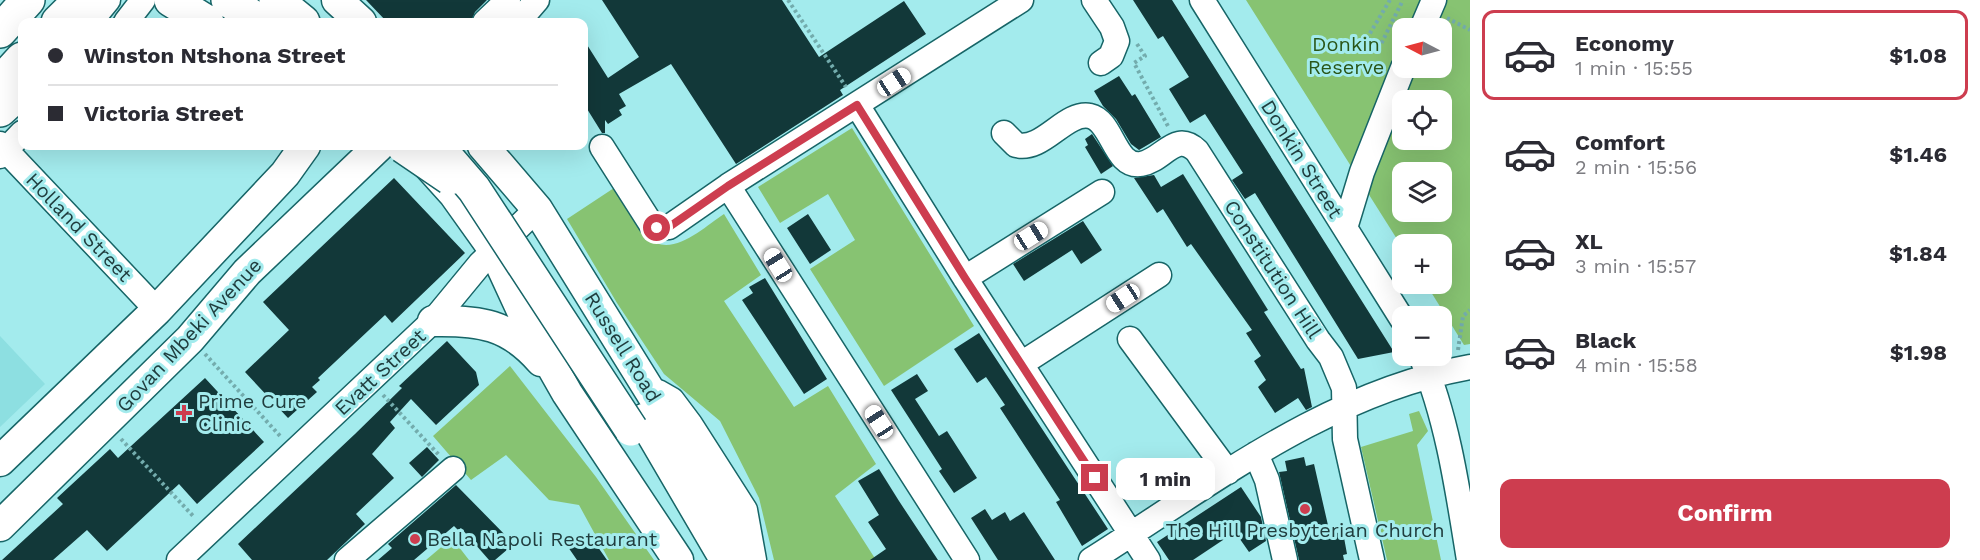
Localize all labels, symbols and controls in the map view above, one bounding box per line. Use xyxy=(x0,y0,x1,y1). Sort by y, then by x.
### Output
north arrow xyxy=(1392,18,1452,78)
map controls xyxy=(1392,18,1452,366)
icon: car xyxy=(1503,28,1557,82)
text: Economy xyxy=(1575,31,1674,56)
park label: Donkin Reserve xyxy=(1308,32,1384,79)
text: Winston Ntshona Street xyxy=(84,43,345,68)
text: $1.08 xyxy=(1889,43,1947,68)
text: 1 min · 15:55 xyxy=(1575,56,1693,80)
car xyxy=(874,65,914,99)
button: locate xyxy=(1392,90,1452,150)
street label: Donkin Street xyxy=(1256,95,1348,223)
text: Victoria Street xyxy=(84,101,243,126)
icon: car xyxy=(1503,127,1557,181)
text: Comfort xyxy=(1575,130,1665,155)
text: $1.46 xyxy=(1889,142,1947,167)
text: 2 min · 15:56 xyxy=(1575,155,1697,179)
button: layers xyxy=(1392,162,1452,222)
street label: Holland Street xyxy=(21,168,137,287)
street label: Constitution Hill xyxy=(1219,195,1327,343)
route start xyxy=(643,214,670,241)
car xyxy=(1011,219,1051,253)
icon: car xyxy=(1503,226,1557,280)
text: XL xyxy=(1575,229,1603,254)
button: + xyxy=(1392,234,1452,294)
text: $1.84 xyxy=(1889,241,1947,266)
car xyxy=(761,245,795,285)
street label: Govan Mbeki Avenue xyxy=(111,253,267,417)
text: 3 min · 15:57 xyxy=(1575,254,1696,278)
car xyxy=(1103,281,1143,315)
street label: Russell Road xyxy=(580,288,666,406)
button: − xyxy=(1392,306,1452,366)
street label: Evatt Street xyxy=(330,323,431,420)
icon: car xyxy=(1503,325,1557,379)
text: Black xyxy=(1575,328,1636,353)
text: $1.98 xyxy=(1890,340,1947,365)
text: 4 min · 15:58 xyxy=(1575,353,1698,377)
place label: Prime Cure Clinic xyxy=(198,389,307,436)
car xyxy=(862,402,896,442)
marker: Prime Cure Clinic xyxy=(175,404,193,422)
callout: 1 min xyxy=(1116,457,1215,499)
route end xyxy=(1081,464,1108,491)
text: 1 min xyxy=(1140,467,1191,491)
button: Confirm xyxy=(1500,479,1950,548)
marker: The Hill Presbyterian Church xyxy=(1298,502,1312,516)
place label: The Hill Presbyterian Church xyxy=(1165,518,1445,542)
place label: Bella Napoli Restaurant xyxy=(427,527,658,551)
marker: Bella Napoli Restaurant xyxy=(408,532,422,546)

